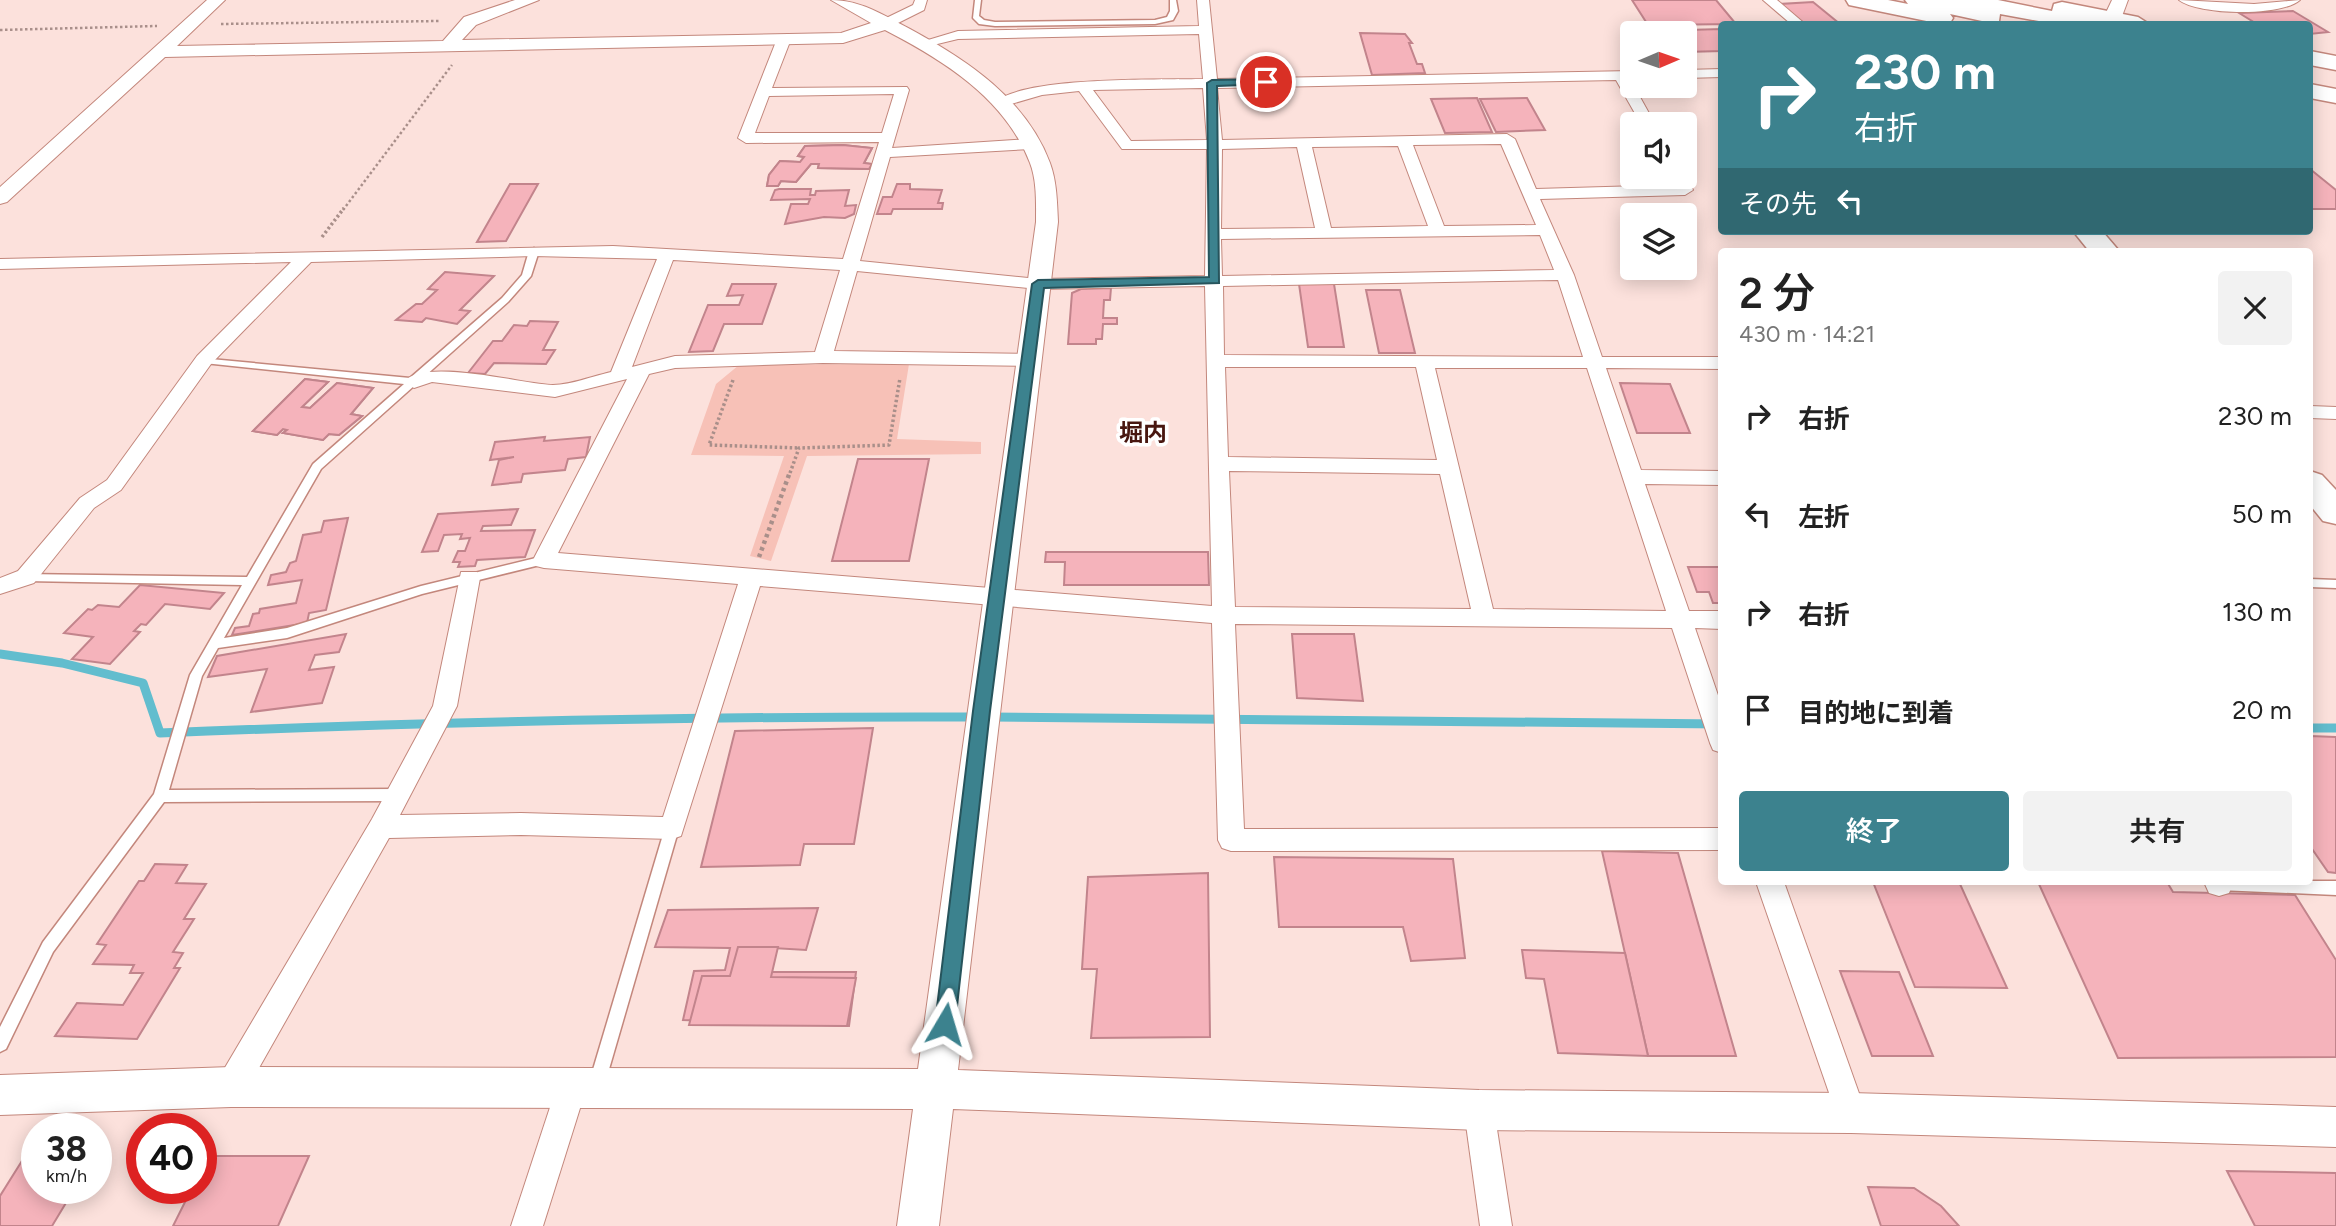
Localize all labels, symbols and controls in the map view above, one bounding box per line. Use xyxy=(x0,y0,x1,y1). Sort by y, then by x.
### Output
north arrow xyxy=(1620,21,1698,98)
map controls xyxy=(1620,21,1697,280)
text: 230 m xyxy=(1854,42,1996,101)
icon: right xyxy=(1739,49,1830,140)
pin xyxy=(1236,52,1296,112)
icon: arrive xyxy=(1247,63,1285,101)
text: 右折 xyxy=(1854,109,1918,147)
button: sound xyxy=(1620,112,1697,189)
icon: left xyxy=(1831,182,1869,220)
text: その先 xyxy=(1739,188,1817,220)
button: layers xyxy=(1620,203,1697,280)
text: 2 分 xyxy=(1739,268,1815,319)
button: close xyxy=(2218,271,2292,345)
text: 430 m · 14:21 xyxy=(1739,320,1875,348)
icon: right xyxy=(1739,397,1777,435)
text: 230 m xyxy=(2218,400,2292,432)
text: 右折 xyxy=(1798,403,1850,435)
district label: 堀内 xyxy=(1119,418,1167,447)
icon: left xyxy=(1739,495,1777,533)
text: 50 m xyxy=(2232,498,2292,530)
text: 左折 xyxy=(1798,501,1850,533)
icon: right xyxy=(1739,593,1777,631)
text: 130 m xyxy=(2222,596,2292,628)
text: 右折 xyxy=(1798,599,1850,631)
icon: arrive xyxy=(1739,691,1777,729)
text: 20 m xyxy=(2232,694,2292,726)
text: 目的地に到着 xyxy=(1798,697,1954,729)
button: 終了 xyxy=(1739,791,2009,871)
button: 共有 xyxy=(2023,791,2292,871)
position arrow xyxy=(908,987,982,1061)
speed limit sign: 40 xyxy=(126,1113,217,1204)
text: 38 xyxy=(46,1128,87,1170)
text: km/h xyxy=(46,1165,87,1187)

